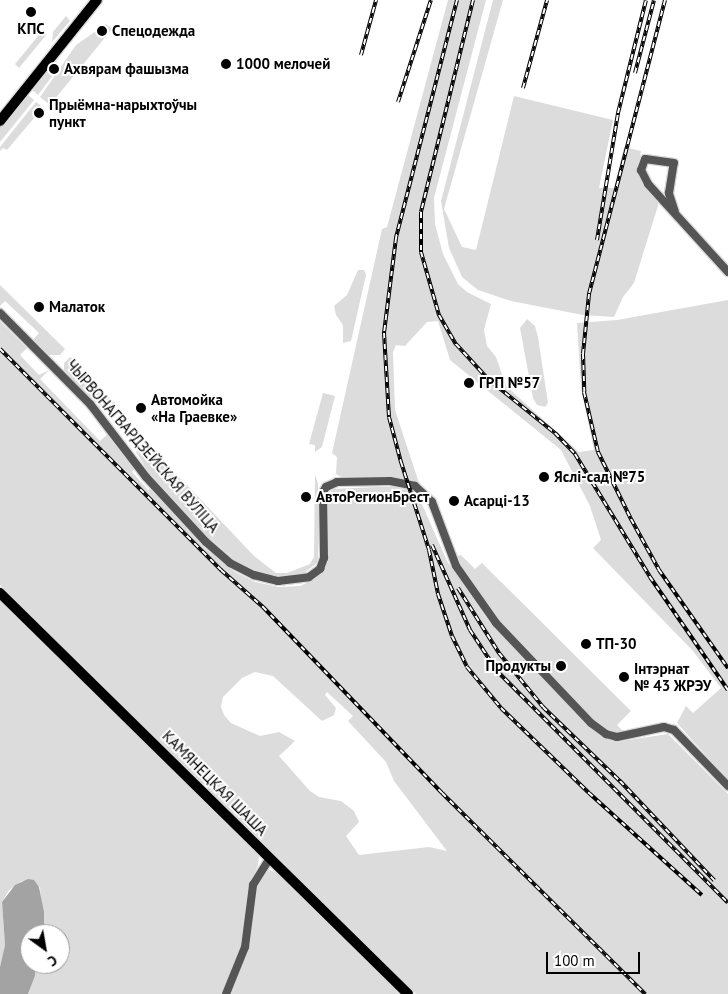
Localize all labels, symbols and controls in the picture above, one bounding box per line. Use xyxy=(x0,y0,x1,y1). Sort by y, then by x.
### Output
marker: КПС xyxy=(25,6,37,18)
place label: КПС xyxy=(17,20,45,38)
place label: Спецодежда xyxy=(112,22,195,40)
marker: Спецодежда xyxy=(96,25,108,37)
place label: 1000 мелочей xyxy=(236,55,330,73)
marker: 1000 мелочей xyxy=(220,58,232,70)
place label: Ахвярам фашызма xyxy=(64,60,189,78)
marker: Ахвярам фашызма xyxy=(48,63,60,75)
place label: Прыёмна-нарыхтоўчы пункт xyxy=(49,95,197,130)
marker: Прыёмна-нарыхтоўчы пункт xyxy=(33,107,45,119)
place label: Малаток xyxy=(49,298,105,316)
marker: Малаток xyxy=(33,301,45,313)
street label: ЧЫРВОНАГВАРДЗЕЙСКАЯ ВУЛІЦА xyxy=(63,356,223,536)
place label: ГРП №57 xyxy=(479,374,540,392)
marker: ГРП №57 xyxy=(463,377,475,389)
place label: Автомойка «На Граевке» xyxy=(151,390,237,425)
marker: Автомойка «На Граевке» xyxy=(135,402,147,414)
place label: Яслі-сад №75 xyxy=(554,468,645,486)
marker: Яслі-сад №75 xyxy=(538,471,550,483)
place label: АвтоРегионБрест xyxy=(316,488,429,506)
marker: АвтоРегионБрест xyxy=(300,491,312,503)
place label: Асарці-13 xyxy=(464,492,530,510)
marker: Асарці-13 xyxy=(448,495,460,507)
place label: ТП-30 xyxy=(596,635,637,653)
marker: ТП-30 xyxy=(580,638,592,650)
place label: Продукты xyxy=(485,657,551,675)
place label: Інтэрнат № 43 ЖРЭУ xyxy=(634,659,712,694)
marker: Продукты xyxy=(555,660,567,672)
marker: Інтэрнат № 43 ЖРЭУ xyxy=(618,671,630,683)
street label: КАМЯНЕЦКАЯ ШАША xyxy=(159,727,271,839)
north arrow xyxy=(20,924,70,974)
scale bar xyxy=(548,942,642,974)
text: С xyxy=(44,951,61,971)
text: 100 m xyxy=(554,951,595,970)

